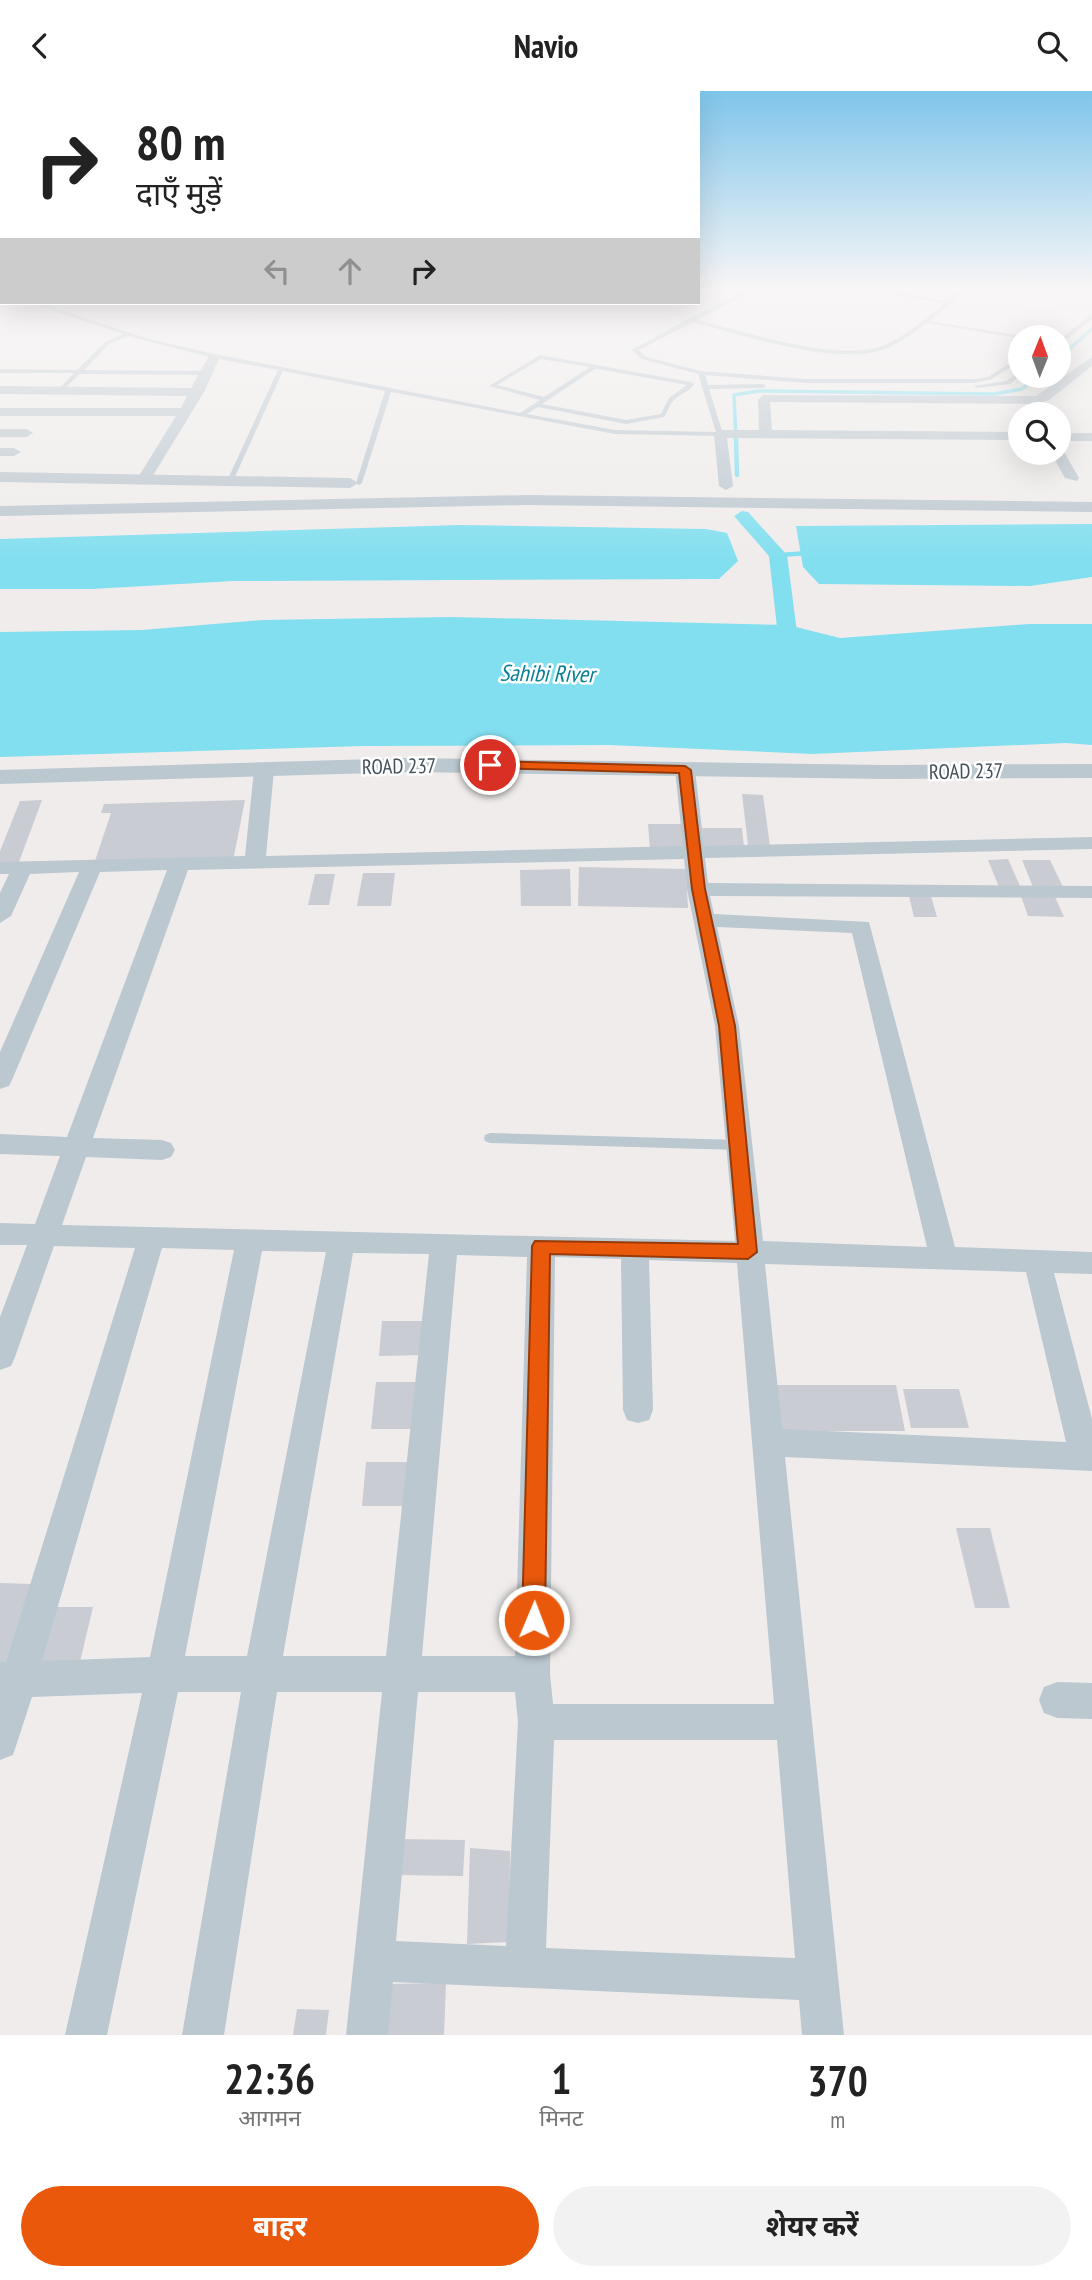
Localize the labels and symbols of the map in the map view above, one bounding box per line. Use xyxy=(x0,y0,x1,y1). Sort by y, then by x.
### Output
north arrow xyxy=(1008,325,1071,389)
water label: Sahibi River xyxy=(499,658,598,688)
pin xyxy=(460,735,520,795)
street label: ROAD 237 xyxy=(362,752,436,780)
street label: ROAD 237 xyxy=(929,757,1003,785)
position arrow xyxy=(497,1583,571,1657)

